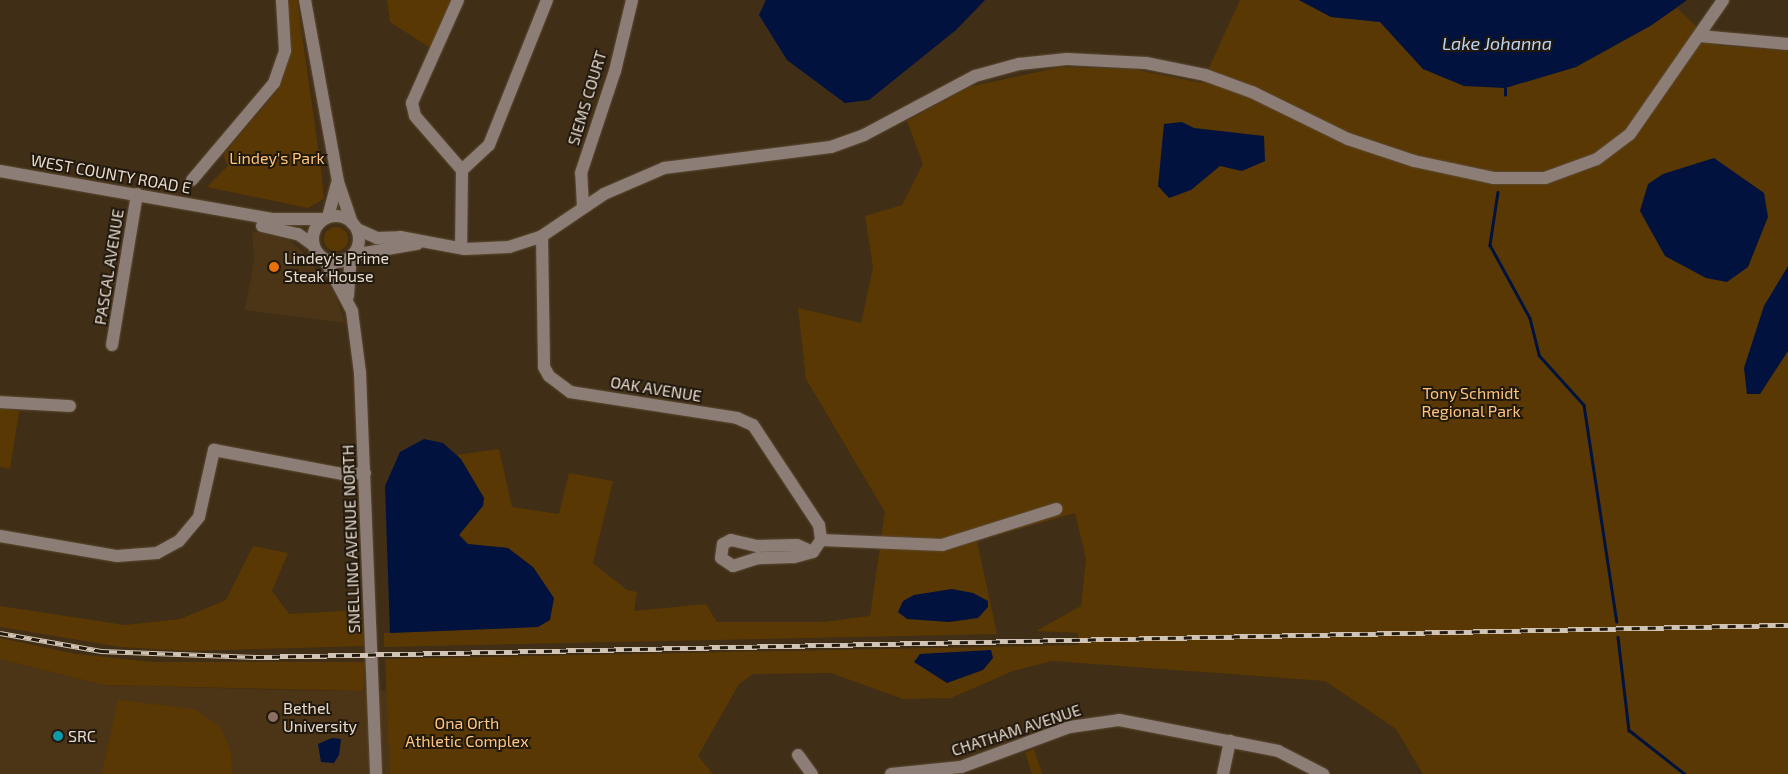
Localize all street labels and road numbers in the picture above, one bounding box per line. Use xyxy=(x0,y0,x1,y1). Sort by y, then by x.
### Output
street label: SIEMS COURT xyxy=(563,48,611,148)
street label: WEST COUNTY ROAD E xyxy=(29,150,193,198)
street label: PASCAL AVENUE xyxy=(90,207,128,327)
street label: OAK AVENUE xyxy=(609,372,703,406)
street label: SNELLING AVENUE NORTH xyxy=(338,444,364,634)
street label: CHATHAM AVENUE xyxy=(949,700,1083,760)

